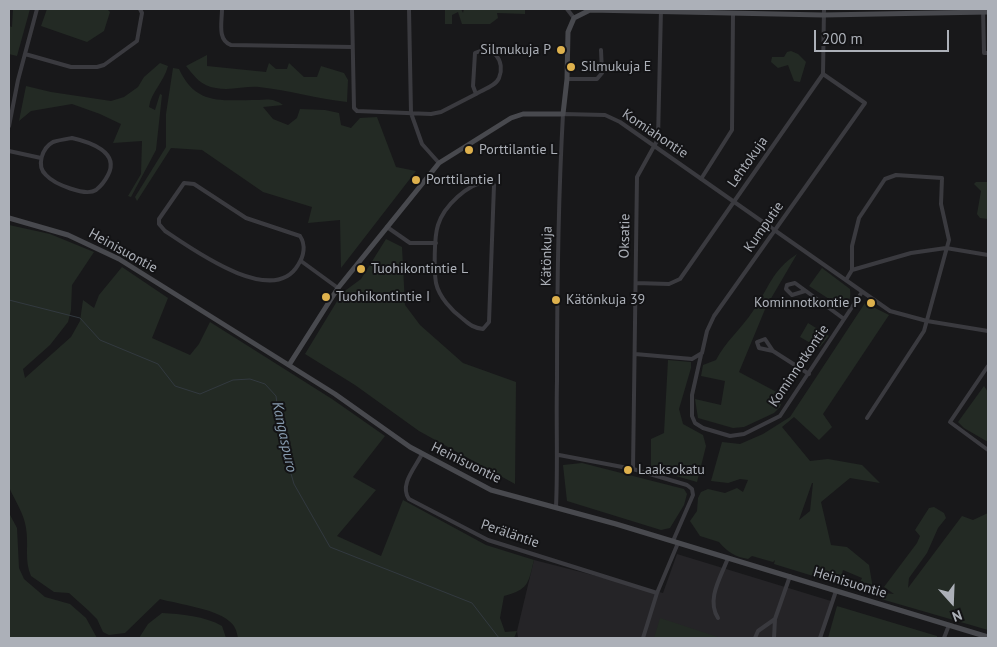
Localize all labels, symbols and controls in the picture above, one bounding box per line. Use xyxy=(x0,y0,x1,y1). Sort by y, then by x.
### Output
scale bar xyxy=(817,20,952,52)
text: 200 m xyxy=(822,29,863,48)
place label: Silmukuja P xyxy=(480,42,551,58)
marker: Silmukuja P xyxy=(555,44,567,56)
place label: Silmukuja E xyxy=(581,59,651,75)
marker: Silmukuja E xyxy=(565,61,577,73)
street label: Komiahontie xyxy=(619,106,691,162)
street label: Lehtokuja xyxy=(724,133,772,191)
place label: Porttilantie L xyxy=(479,142,558,158)
marker: Porttilantie L xyxy=(463,144,475,156)
place label: Porttilantie I xyxy=(426,172,501,188)
marker: Porttilantie I xyxy=(410,174,422,186)
street label: Kumputie xyxy=(741,199,787,255)
street label: Oksatie xyxy=(616,213,634,259)
street label: Heinisuontie xyxy=(86,225,160,277)
street label: Kätönkuja xyxy=(538,226,556,286)
place label: Tuohikontintie L xyxy=(371,261,468,277)
marker: Tuohikontintie L xyxy=(355,263,367,275)
place label: Tuohikontintie I xyxy=(336,289,430,305)
marker: Tuohikontintie I xyxy=(320,291,332,303)
place label: Kätönkuja 39 xyxy=(566,292,645,308)
marker: Kätönkuja 39 xyxy=(550,294,562,306)
place label: Kominnotkontie P xyxy=(754,295,861,311)
marker: Kominnotkontie P xyxy=(865,297,877,309)
street label: Kominnotkontie xyxy=(765,322,833,410)
water label: Kangaspuro xyxy=(268,400,300,474)
street label: Heinisuontie xyxy=(428,439,504,487)
place label: Laaksokatu xyxy=(638,462,705,478)
marker: Laaksokatu xyxy=(622,464,634,476)
street label: Peräläntie xyxy=(479,516,541,552)
street label: Heinisuontie xyxy=(811,564,889,602)
north arrow xyxy=(927,577,977,627)
text: N xyxy=(950,606,965,626)

